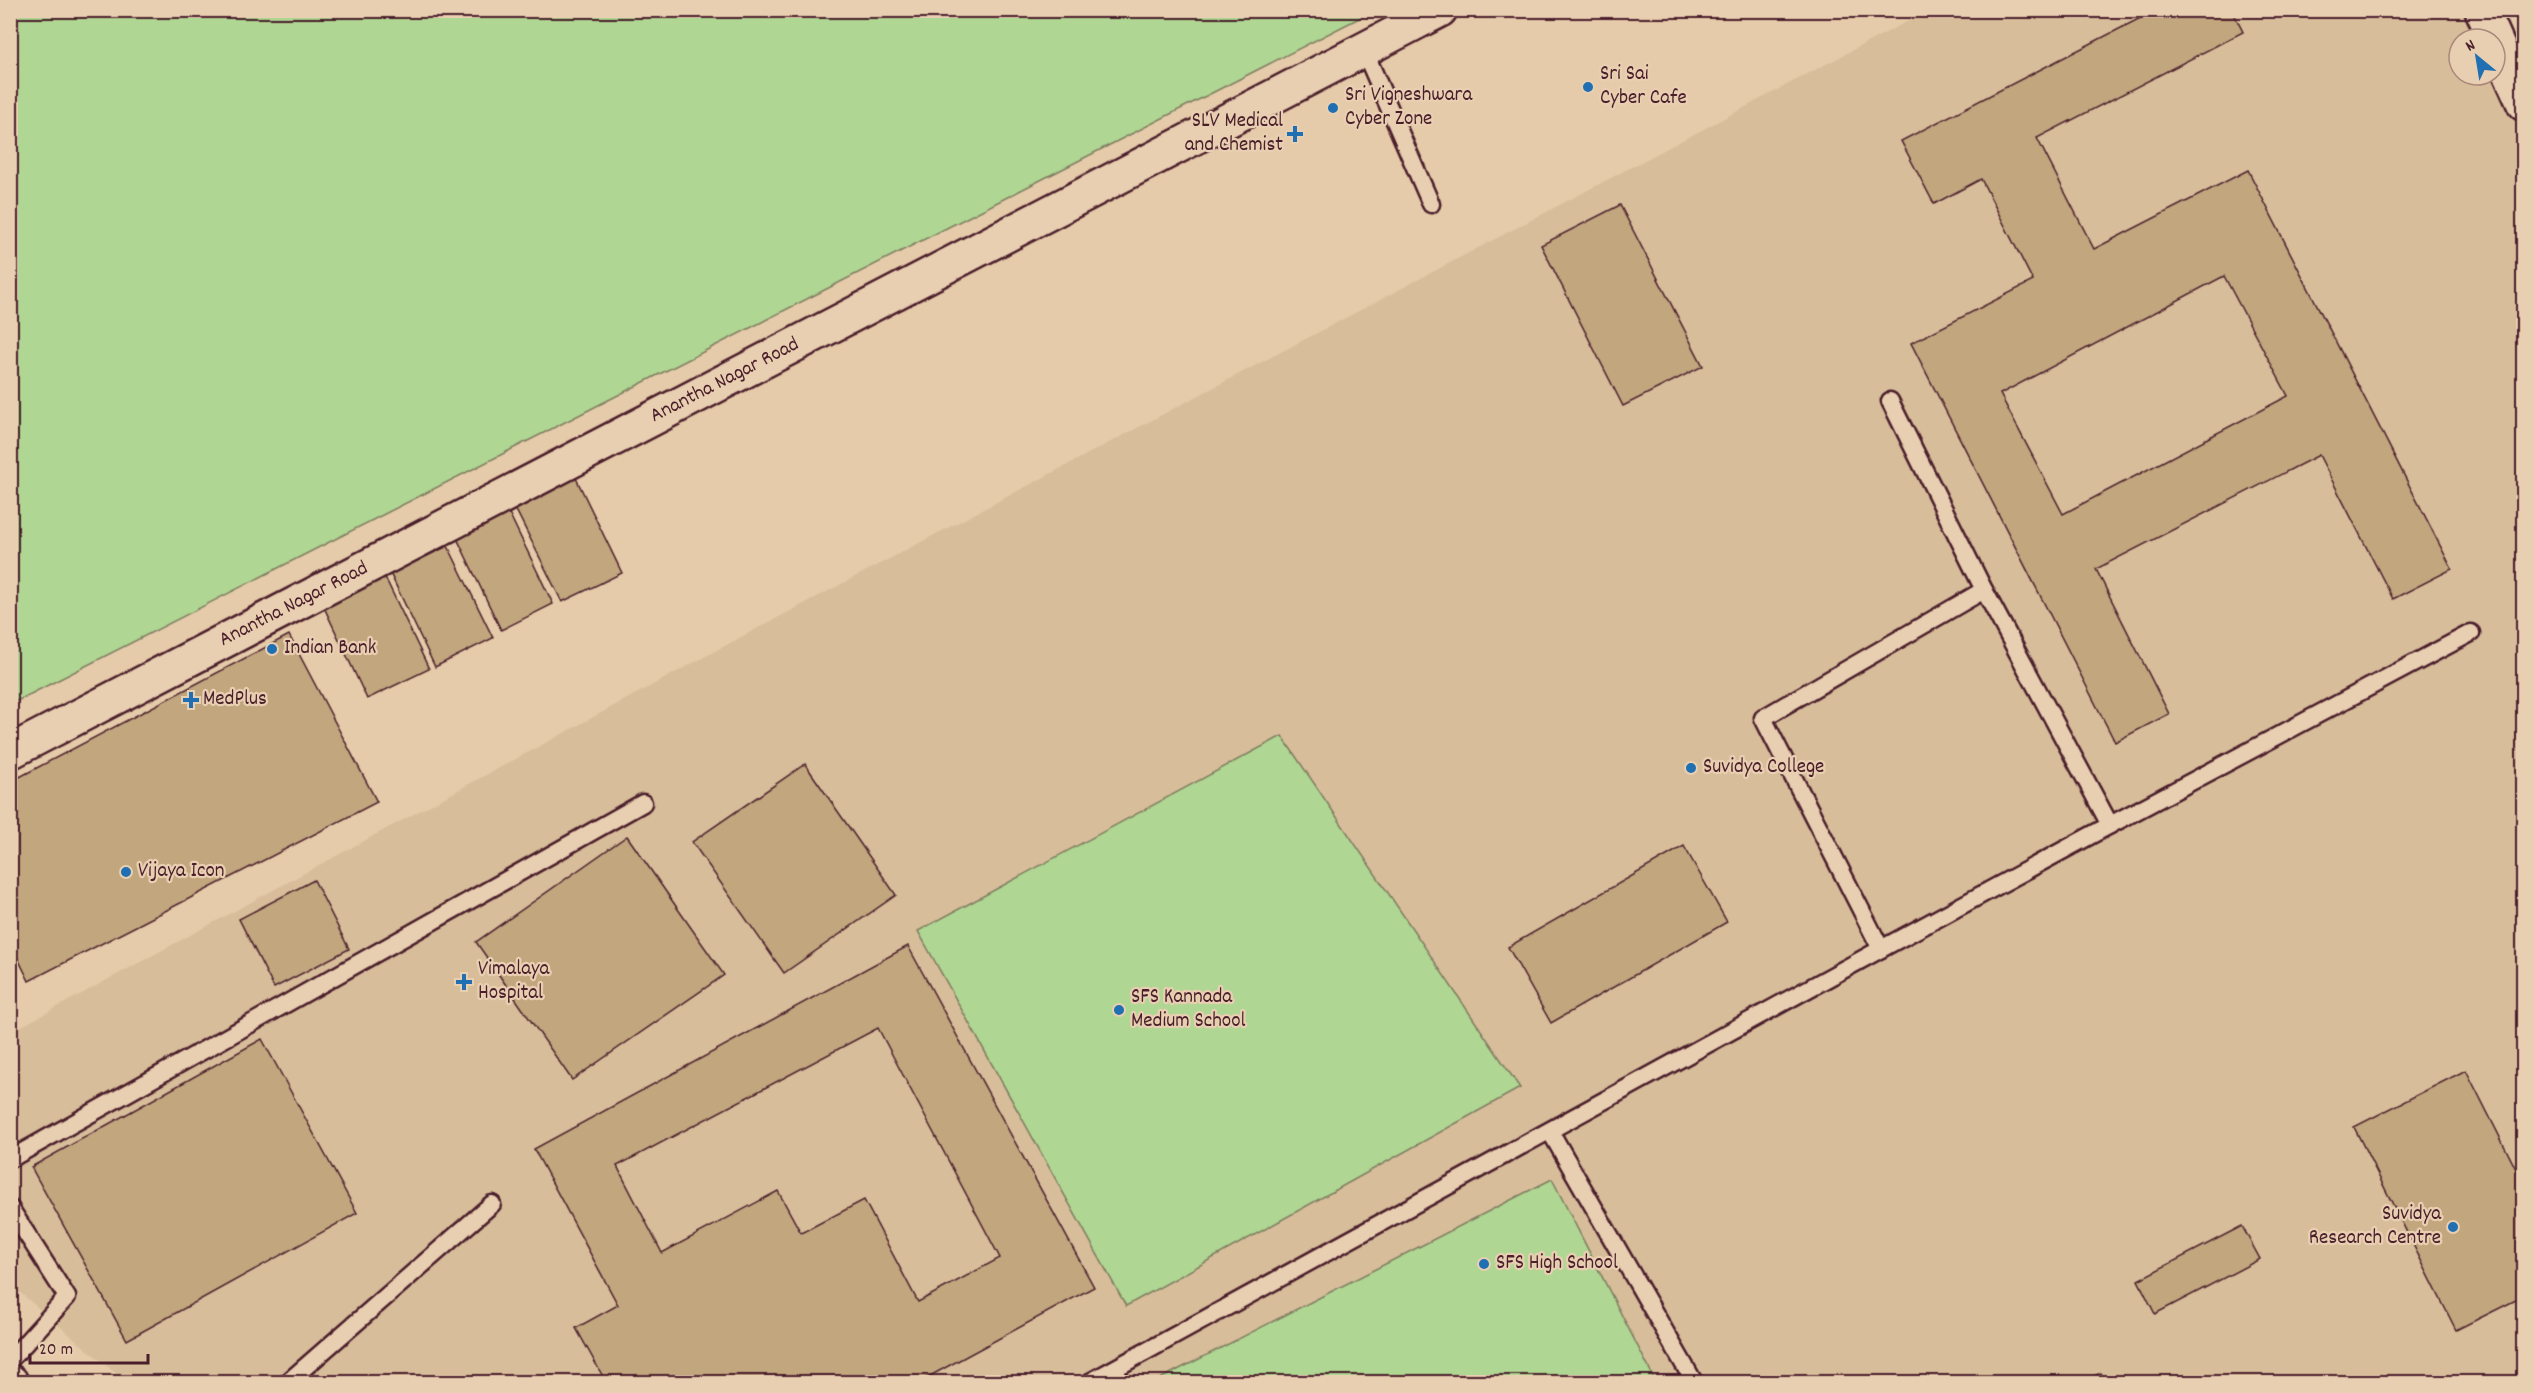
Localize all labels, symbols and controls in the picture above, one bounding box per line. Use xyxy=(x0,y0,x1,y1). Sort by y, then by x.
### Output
north arrow xyxy=(2447,27,2507,87)
text: N xyxy=(2462,34,2480,58)
place label: Sri Sai Cyber Cafe xyxy=(1600,60,1687,114)
marker: Sri Sai Cyber Cafe xyxy=(1581,80,1595,94)
place label: Sri Vigneshwara Cyber Zone xyxy=(1345,81,1473,135)
marker: Sri Vigneshwara Cyber Zone xyxy=(1326,101,1340,115)
place label: SLV Medical and Chemist xyxy=(1185,107,1283,161)
marker: SLV Medical and Chemist xyxy=(1288,127,1302,141)
street label: Anantha Nagar Road xyxy=(645,330,805,432)
street label: Anantha Nagar Road xyxy=(214,554,374,656)
place label: Indian Bank xyxy=(284,634,376,664)
marker: Indian Bank xyxy=(265,642,279,656)
place label: MedPlus xyxy=(203,685,267,715)
marker: MedPlus xyxy=(184,693,198,707)
place label: Suvidya College xyxy=(1703,753,1824,783)
marker: Suvidya College xyxy=(1684,761,1698,775)
place label: Vijaya Icon xyxy=(138,857,224,887)
marker: Vijaya Icon xyxy=(119,865,133,879)
place label: Vimalaya Hospital xyxy=(478,955,551,1009)
marker: Vimalaya Hospital xyxy=(455,973,473,991)
place label: SFS Kannada Medium School xyxy=(1131,983,1246,1037)
marker: SFS Kannada Medium School xyxy=(1112,1003,1126,1017)
place label: Suvidya Research Centre xyxy=(2309,1200,2442,1254)
marker: Suvidya Research Centre xyxy=(2446,1220,2460,1234)
place label: SFS High School xyxy=(1496,1249,1618,1279)
marker: SFS High School xyxy=(1477,1257,1491,1271)
scale bar xyxy=(30,1327,148,1365)
text: 20 m xyxy=(39,1338,73,1363)

